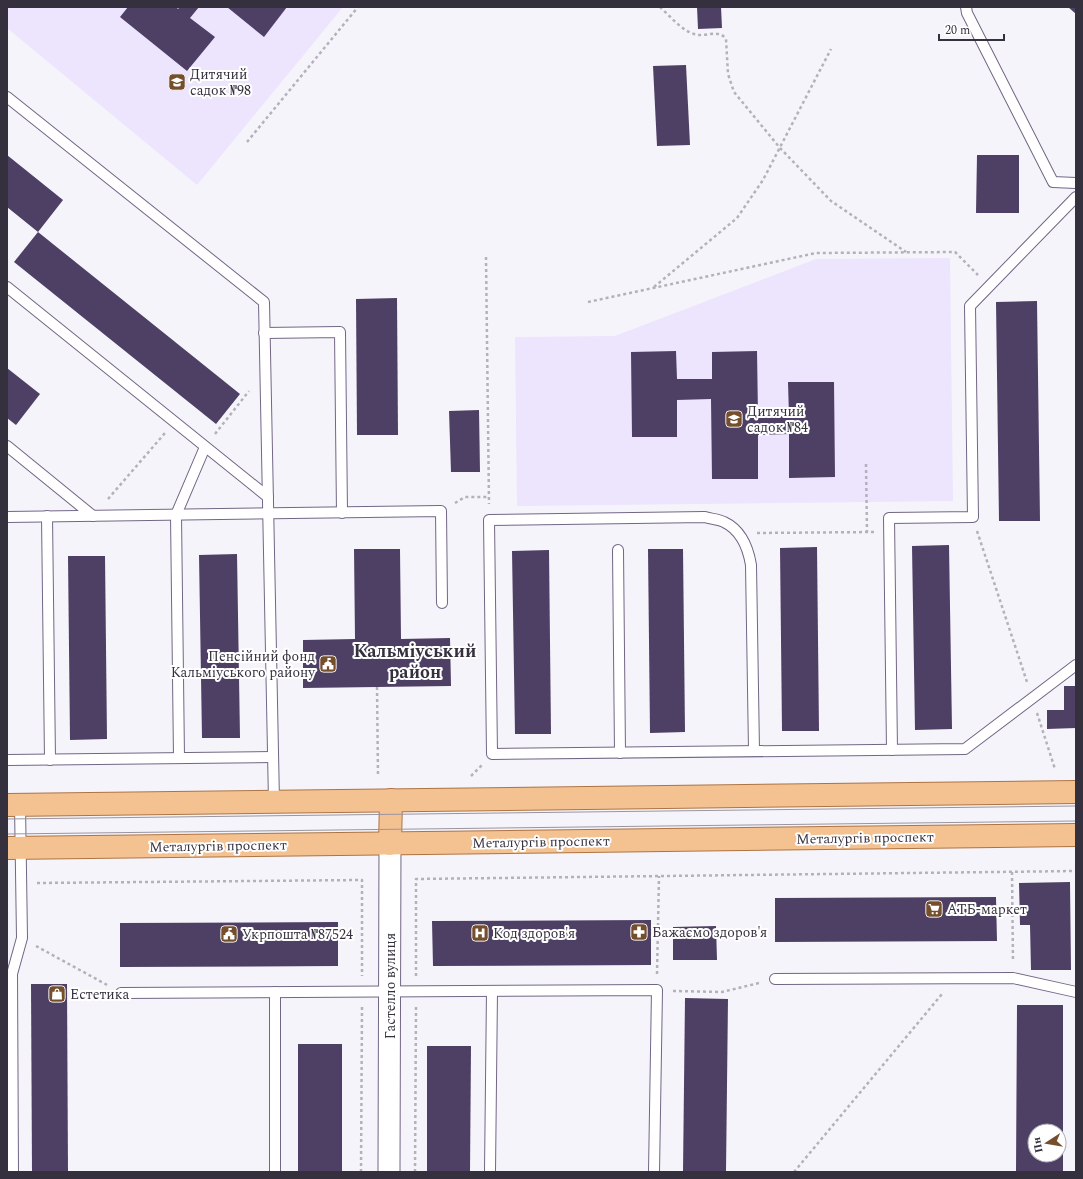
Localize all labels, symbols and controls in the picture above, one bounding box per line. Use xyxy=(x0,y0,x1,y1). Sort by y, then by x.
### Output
scale bar xyxy=(939,16,1004,42)
text: 20 m xyxy=(945,21,970,40)
place label: Дитячий садок №98 xyxy=(190,64,251,101)
school or university icon: Дитячий садок №98 xyxy=(167,72,187,92)
place label: Дитячий садок №84 xyxy=(747,401,808,438)
school or university icon: Дитячий садок №84 xyxy=(724,409,744,429)
district label: Кальміуський район xyxy=(354,638,476,686)
place label: Пенсійний фонд Кальміуського району xyxy=(171,646,316,683)
public building icon: Пенсійний фонд Кальміуського району xyxy=(318,654,338,674)
street label: Металургів проспект xyxy=(796,826,934,850)
street label: Металургів проспект xyxy=(472,830,610,854)
street label: Металургів проспект xyxy=(149,834,287,858)
supermarket icon: АТБ-маркет xyxy=(924,899,944,919)
place label: АТБ-маркет xyxy=(947,899,1027,920)
pharmacy icon: Бажаємо здоров'я xyxy=(629,922,649,942)
place label: Бажаємо здоров'я xyxy=(652,922,767,943)
hospital icon: Код здоров'я xyxy=(470,923,490,943)
place label: Код здоров'я xyxy=(493,923,575,944)
public building icon: Укрпошта №87524 xyxy=(219,924,239,944)
place label: Укрпошта №87524 xyxy=(242,924,353,945)
street label: Гастелло вулиця xyxy=(380,933,401,1039)
shop icon: Естетика xyxy=(47,984,67,1004)
place label: Естетика xyxy=(70,984,129,1005)
north arrow xyxy=(1027,1123,1067,1163)
text: Пн xyxy=(1028,1135,1048,1154)

